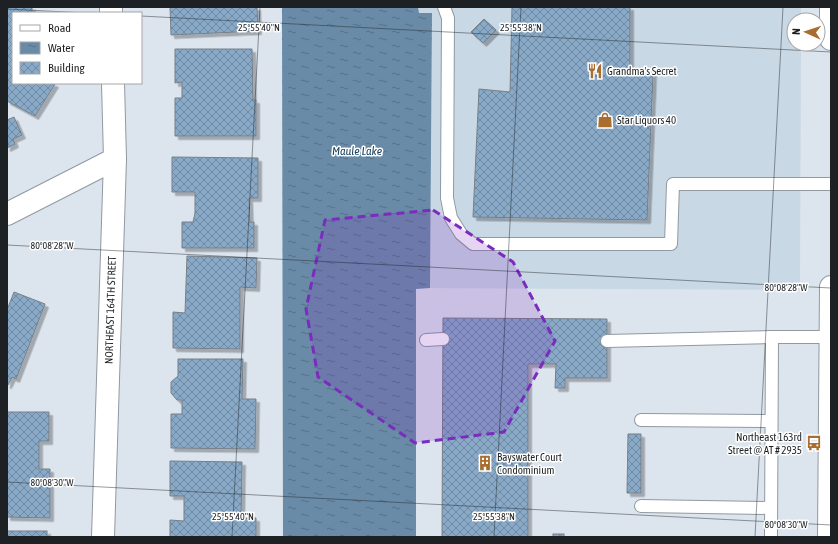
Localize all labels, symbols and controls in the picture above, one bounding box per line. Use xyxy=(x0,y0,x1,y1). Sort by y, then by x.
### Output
legend xyxy=(12,12,142,84)
north arrow xyxy=(786,12,826,52)
text: Road xyxy=(48,21,71,35)
text: 25°55'40"N xyxy=(238,22,280,33)
text: 25°55'38"N xyxy=(500,22,542,33)
text: N xyxy=(790,28,802,35)
text: Water xyxy=(48,41,75,55)
text: Building xyxy=(48,61,86,75)
restaurant icon: Grandma's Secret xyxy=(586,62,604,80)
place label: Grandma's Secret xyxy=(607,65,677,77)
shop icon: Star Liquors 40 xyxy=(596,111,614,129)
place label: Star Liquors 40 xyxy=(617,114,676,126)
water label: Maule Lake xyxy=(332,144,383,158)
text: 80°08'28"W xyxy=(30,240,74,251)
street label: NORTHEAST 164TH STREET xyxy=(102,256,118,364)
text: 80°08'28"W xyxy=(764,282,808,293)
place label: Northeast 163rd Street @ AT # 2935 xyxy=(728,431,802,456)
bus stop icon: Northeast 163rd Street @ AT # 2935 xyxy=(805,434,823,452)
place label: Bayswater Court Condominium xyxy=(497,451,562,476)
building icon: Bayswater Court Condominium xyxy=(476,454,494,472)
text: 80°08'30"W xyxy=(30,477,74,488)
text: 25°55'40"N xyxy=(212,511,254,522)
text: 25°55'38"N xyxy=(473,511,515,522)
text: 80°08'30"W xyxy=(764,519,808,530)

